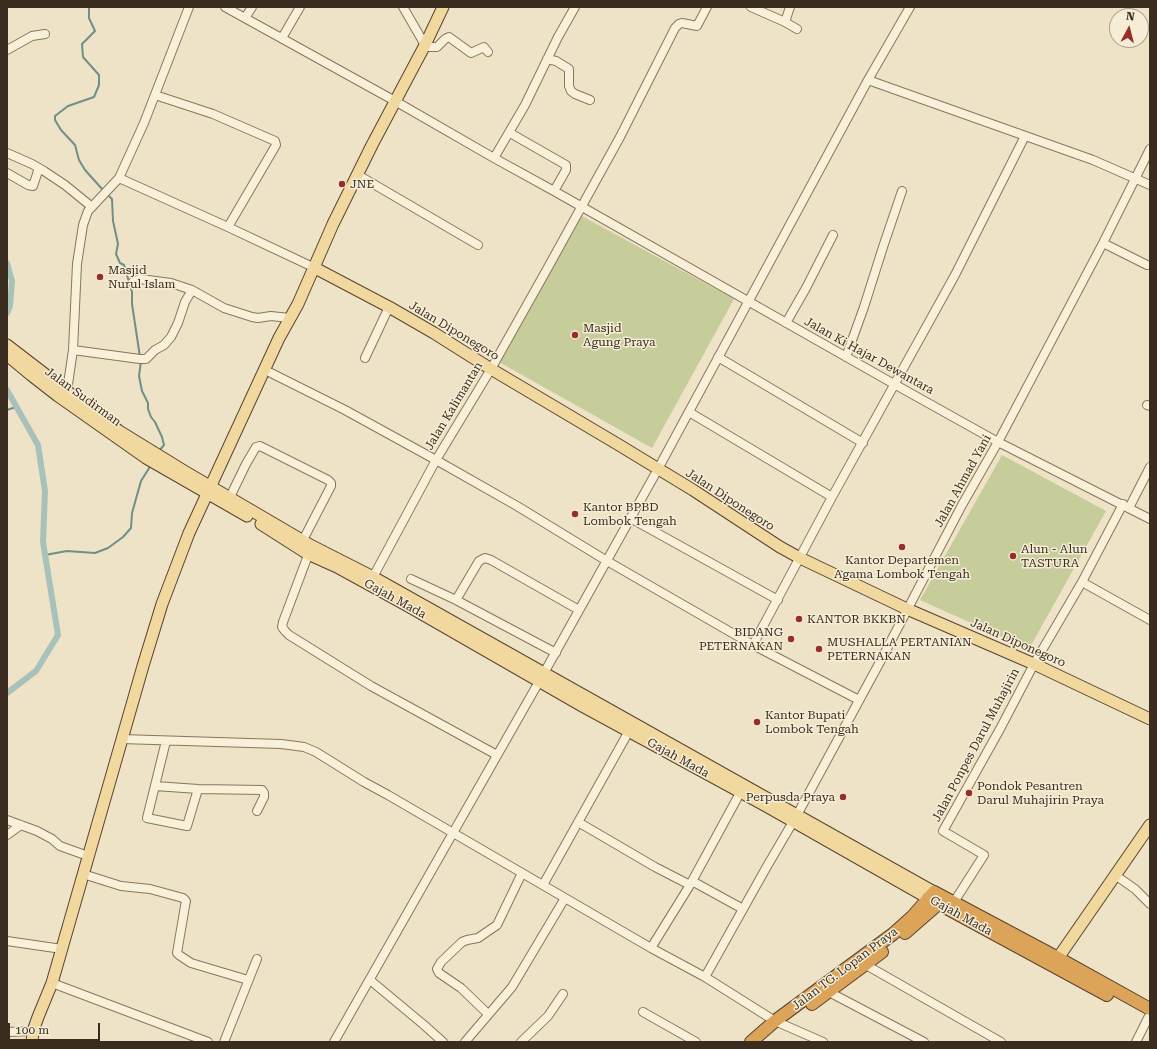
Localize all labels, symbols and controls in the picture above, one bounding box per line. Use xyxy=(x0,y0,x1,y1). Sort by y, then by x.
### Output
north arrow xyxy=(1109,8,1149,48)
text: N xyxy=(1125,10,1135,24)
place label: JNE xyxy=(350,177,374,191)
marker: JNE xyxy=(337,179,347,189)
place label: Masjid Nurul Islam xyxy=(108,263,175,291)
marker: Masjid Nurul Islam xyxy=(95,272,105,282)
street label: Jalan Diponegoro xyxy=(406,298,502,364)
street label: Jalan Ki Hajar Dewantara xyxy=(802,314,936,398)
place label: Masjid Agung Praya xyxy=(583,321,656,349)
marker: Masjid Agung Praya xyxy=(570,330,580,340)
street label: Jalan Kalimantan xyxy=(422,359,486,453)
street label: Jalan Sudirman xyxy=(42,365,124,429)
street label: Jalan Ahmad Yani xyxy=(932,432,994,530)
street label: Jalan Diponegoro xyxy=(683,466,777,534)
place label: Kantor BPBD Lombok Tengah xyxy=(583,500,677,528)
marker: Kantor BPBD Lombok Tengah xyxy=(570,509,580,519)
marker: Kantor Departemen Agama Lombok Tengah xyxy=(897,542,907,552)
place label: Alun - Alun TASTURA xyxy=(1021,542,1087,570)
marker: Alun - Alun TASTURA xyxy=(1008,551,1018,561)
place label: Kantor Departemen Agama Lombok Tengah xyxy=(834,553,970,581)
street label: Gajah Mada xyxy=(361,576,429,622)
place label: KANTOR BKKBN xyxy=(807,612,906,626)
marker: KANTOR BKKBN xyxy=(794,614,804,624)
street label: Jalan Diponegoro xyxy=(968,616,1068,670)
place label: BIDANG PETERNAKAN xyxy=(699,625,783,653)
marker: BIDANG PETERNAKAN xyxy=(786,634,796,644)
place label: MUSHALLA PERTANIAN PETERNAKAN xyxy=(827,635,972,663)
marker: MUSHALLA PERTANIAN PETERNAKAN xyxy=(814,644,824,654)
street label: Jalan Ponpes Darul Muhajirin xyxy=(929,666,1023,824)
place label: Kantor Bupati Lombok Tengah xyxy=(765,708,859,736)
marker: Kantor Bupati Lombok Tengah xyxy=(752,717,762,727)
street label: Gajah Mada xyxy=(644,735,712,781)
place label: Pondok Pesantren Darul Muhajirin Praya xyxy=(977,779,1104,807)
marker: Pondok Pesantren Darul Muhajirin Praya xyxy=(964,788,974,798)
place label: Perpusda Praya xyxy=(746,790,835,804)
marker: Perpusda Praya xyxy=(838,792,848,802)
street label: Gajah Mada xyxy=(927,893,995,939)
street label: Jalan TG. Lopan Praya xyxy=(789,924,901,1014)
scale bar xyxy=(10,1015,102,1041)
text: 100 m xyxy=(15,1023,49,1037)

